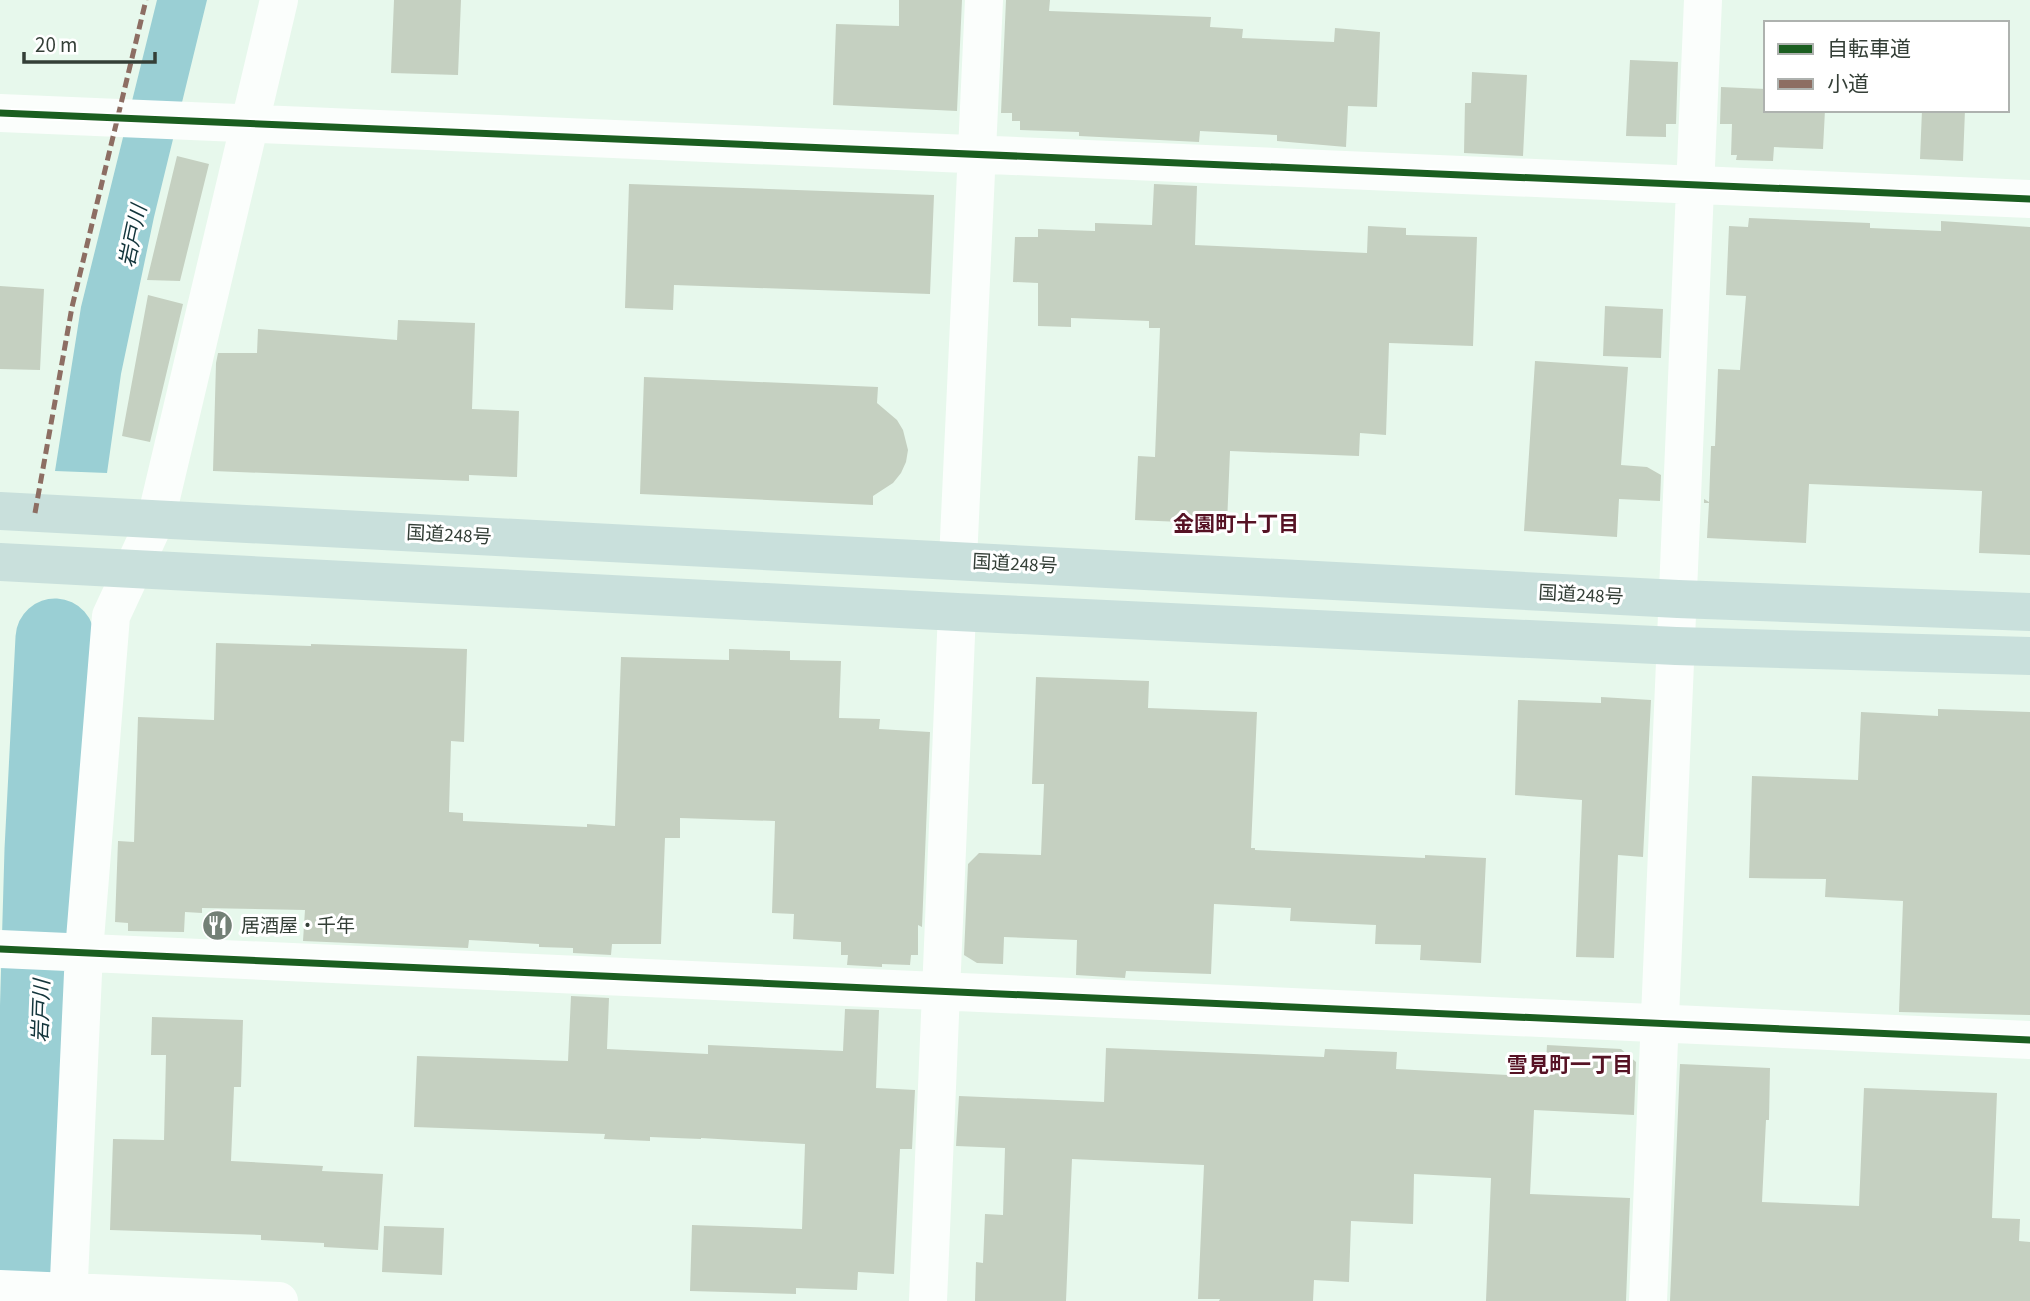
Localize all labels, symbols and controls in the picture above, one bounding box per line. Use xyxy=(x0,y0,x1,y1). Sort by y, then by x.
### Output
scale bar xyxy=(24,21,156,65)
legend xyxy=(1764,21,2009,112)
text: 20 m xyxy=(35,30,77,60)
text: 自転車道 xyxy=(1827,34,1911,64)
text: 小道 xyxy=(1827,69,1869,99)
water label: 岩戸川 xyxy=(112,200,155,270)
district label: 金園町十丁目 xyxy=(1173,509,1299,539)
street label: 国道248号 xyxy=(406,520,492,551)
street label: 国道248号 xyxy=(972,549,1058,580)
street label: 国道248号 xyxy=(1538,580,1624,611)
restaurant icon: 居酒屋・千年 xyxy=(201,908,235,942)
place label: 居酒屋・千年 xyxy=(241,913,355,940)
water label: 岩戸川 xyxy=(25,977,57,1043)
district label: 雪見町一丁目 xyxy=(1507,1050,1633,1080)

